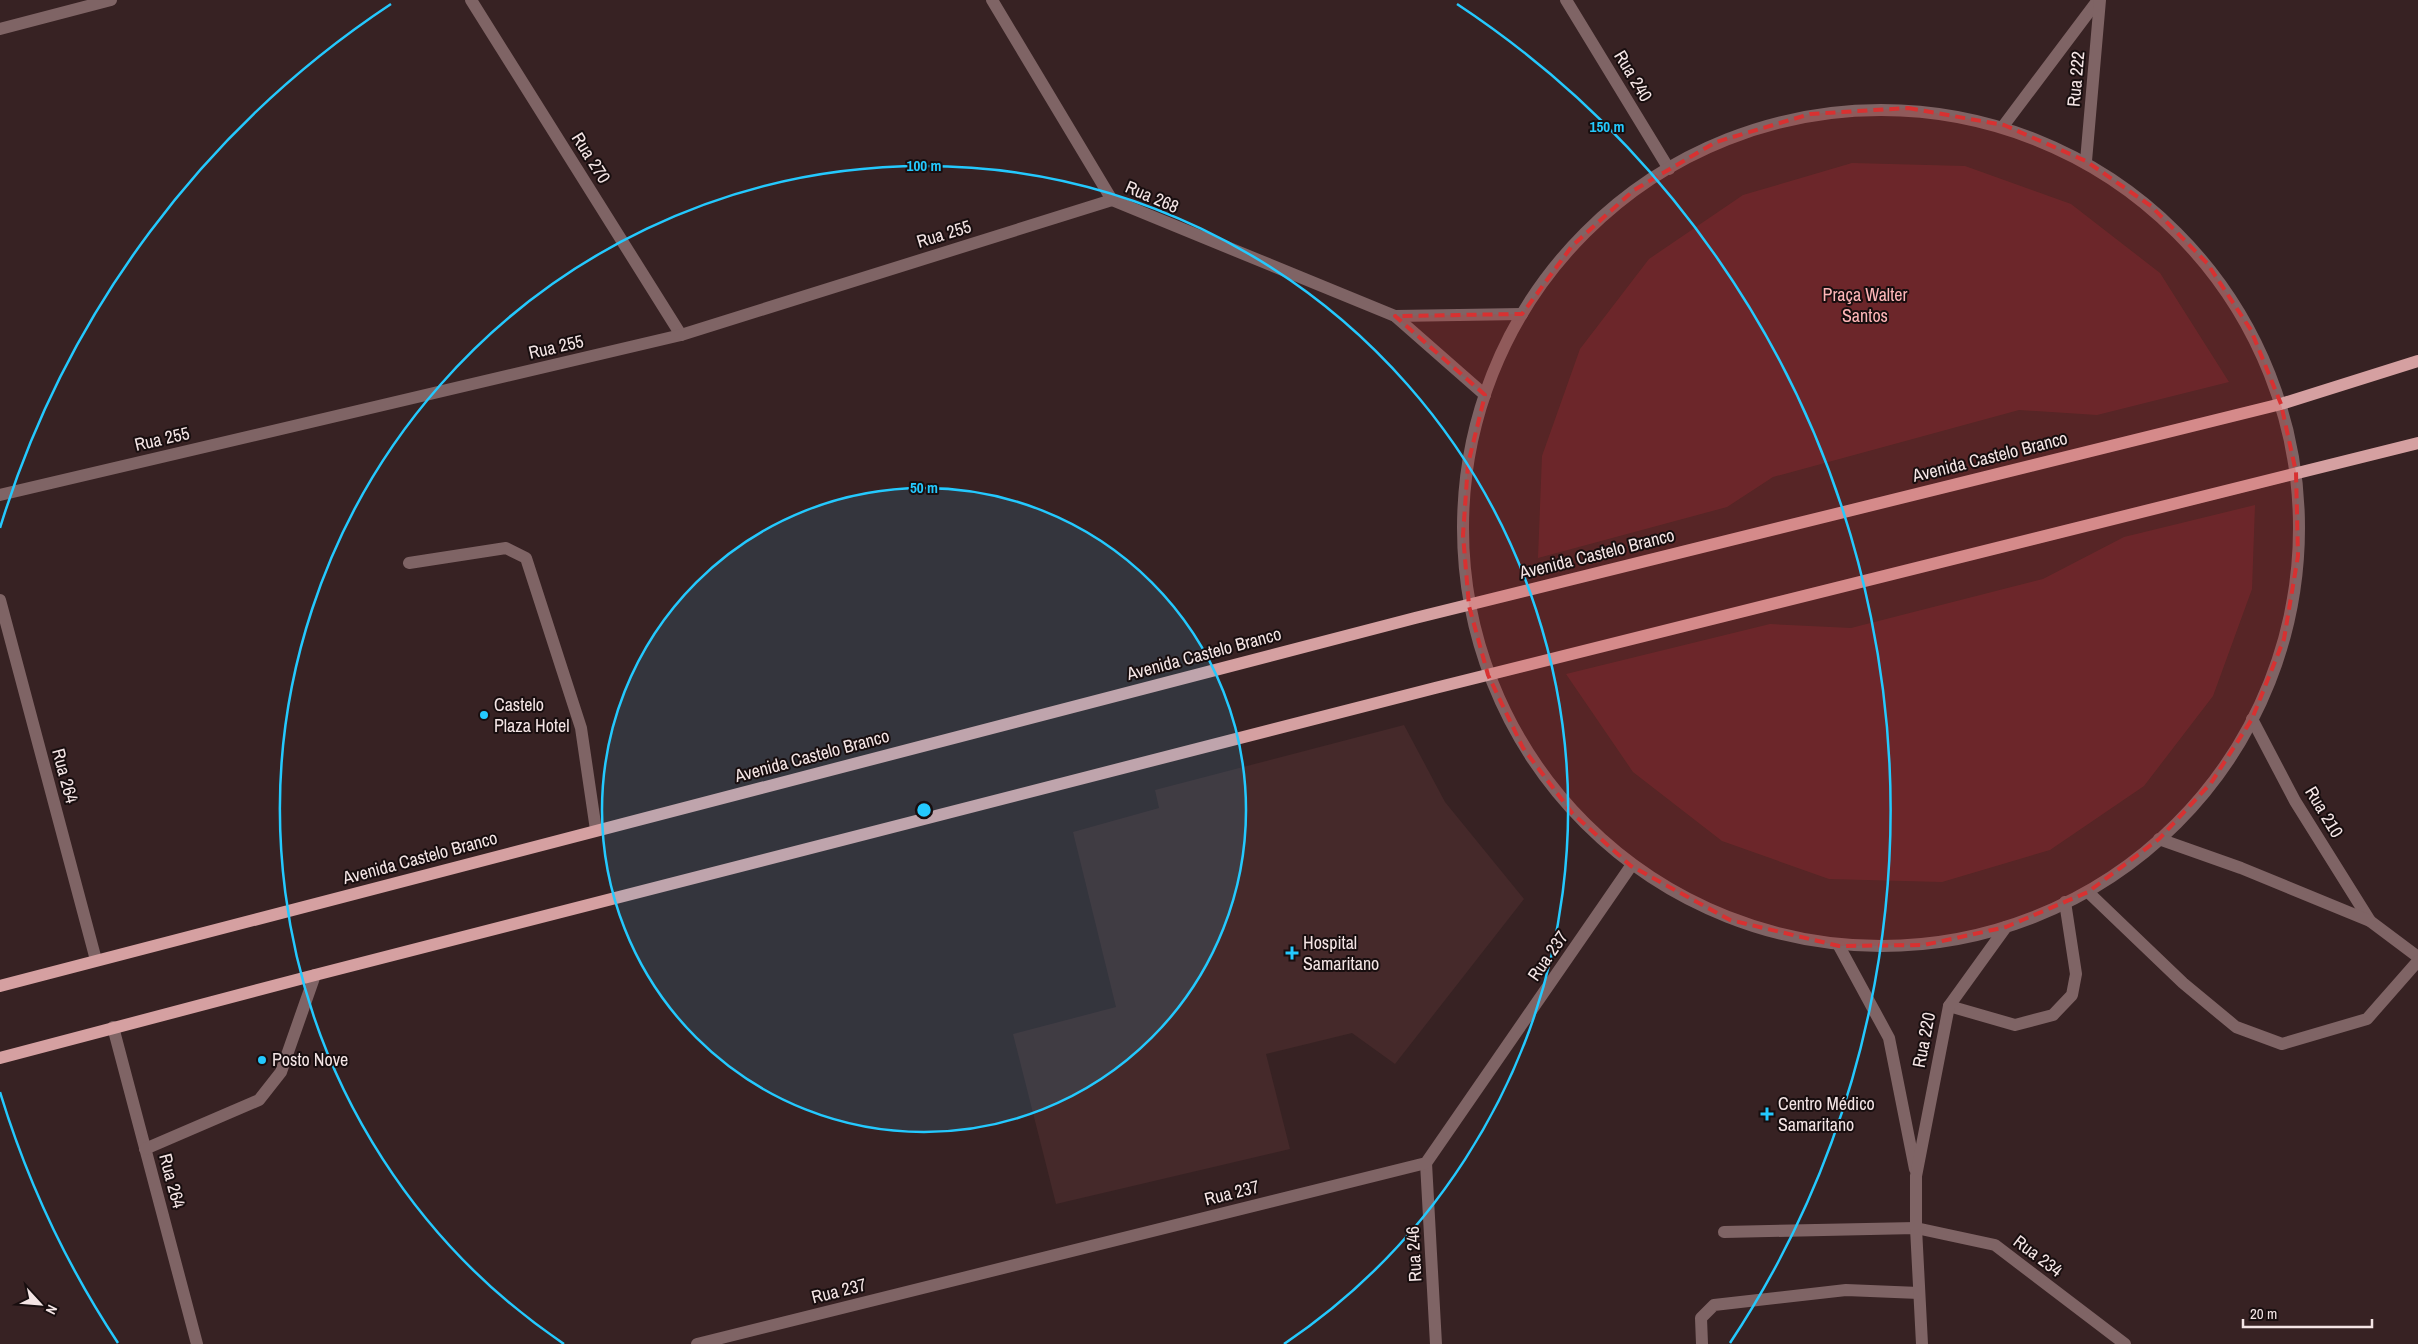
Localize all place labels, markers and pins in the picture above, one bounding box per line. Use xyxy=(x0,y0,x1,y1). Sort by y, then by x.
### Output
place label: Castelo Plaza Hotel xyxy=(494,692,569,738)
marker: Castelo Plaza Hotel xyxy=(478,709,490,721)
centre of rings xyxy=(915,801,933,819)
place label: Hospital Samaritano xyxy=(1303,930,1379,976)
marker: Hospital Samaritano xyxy=(1285,946,1299,960)
place label: Posto Nove xyxy=(272,1047,348,1072)
marker: Posto Nove xyxy=(256,1054,268,1066)
place label: Centro Médico Samaritano xyxy=(1778,1091,1875,1137)
marker: Centro Médico Samaritano xyxy=(1760,1107,1774,1121)

